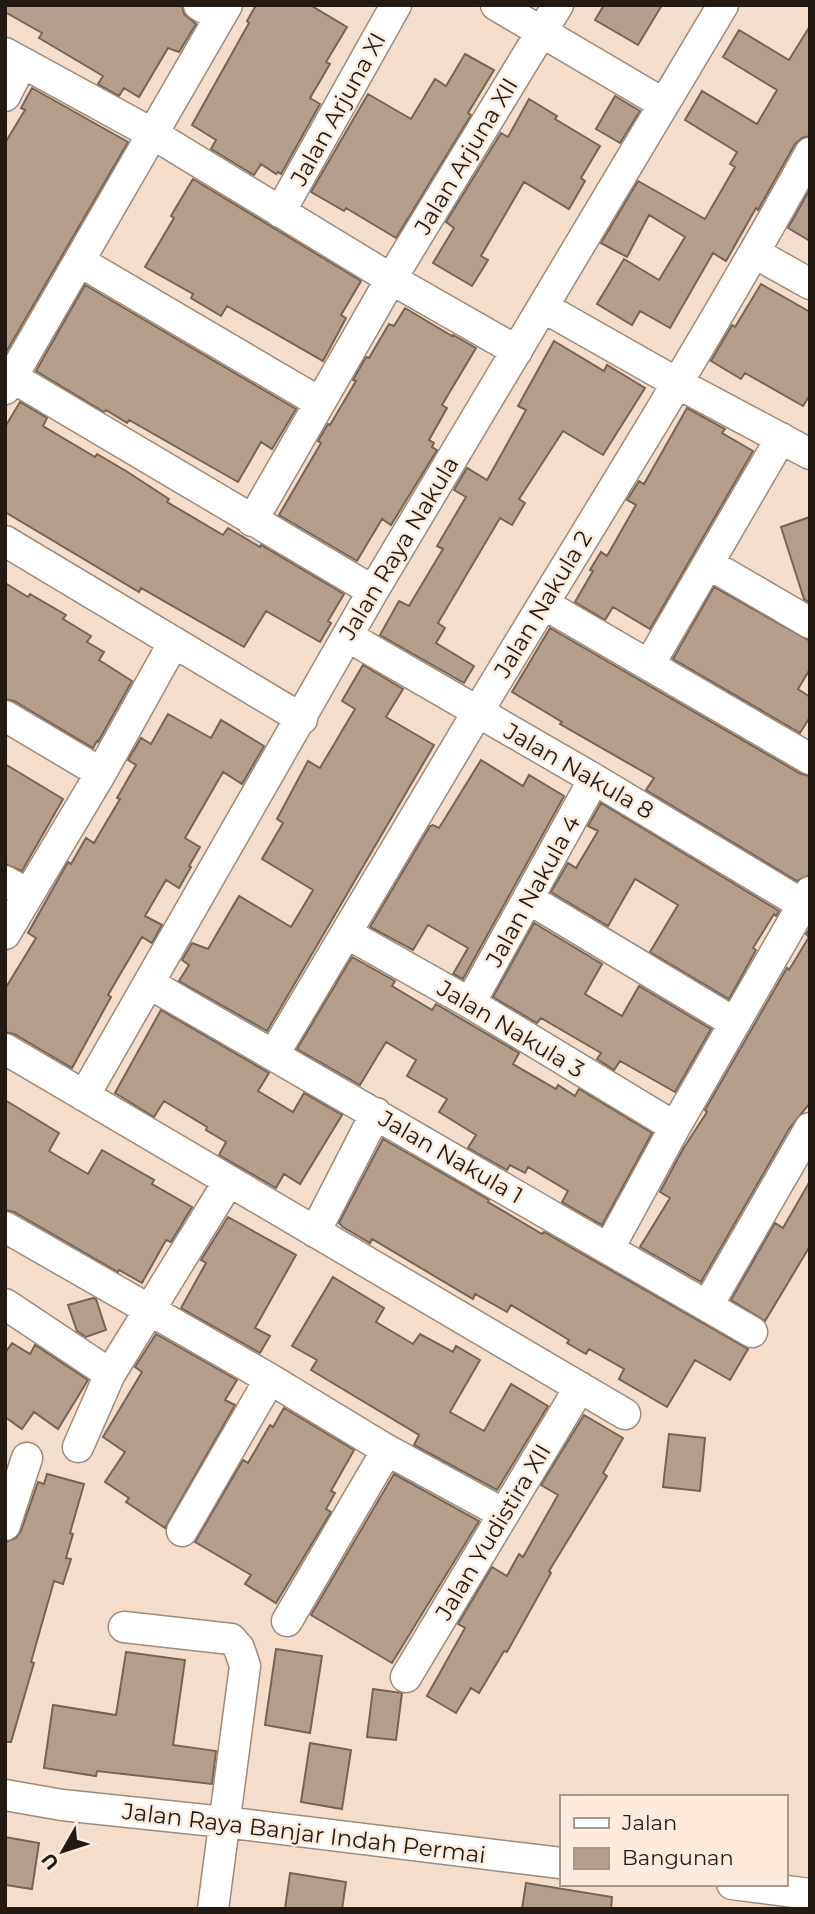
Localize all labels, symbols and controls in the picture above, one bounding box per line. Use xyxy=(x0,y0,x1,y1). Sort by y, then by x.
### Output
street label: Jalan Arjuna XI xyxy=(284,28,392,191)
street label: Jalan Arjuna XII xyxy=(408,73,524,240)
street label: Jalan Raya Nakula xyxy=(333,451,465,646)
street label: Jalan Nakula 2 xyxy=(488,525,598,683)
street label: Jalan Nakula 8 xyxy=(498,716,659,825)
street label: Jalan Nakula 4 xyxy=(479,810,586,972)
street label: Jalan Nakula 3 xyxy=(432,974,590,1084)
street label: Jalan Nakula 1 xyxy=(373,1104,528,1210)
street label: Jalan Yudistira XII xyxy=(429,1439,557,1626)
legend xyxy=(560,1795,787,1886)
street label: Jalan Raya Banjar Indah Permai xyxy=(120,1797,487,1869)
text: Jalan xyxy=(621,1810,677,1835)
north arrow xyxy=(28,1816,98,1886)
text: Bangunan xyxy=(622,1845,734,1870)
text: U xyxy=(37,1848,64,1874)

